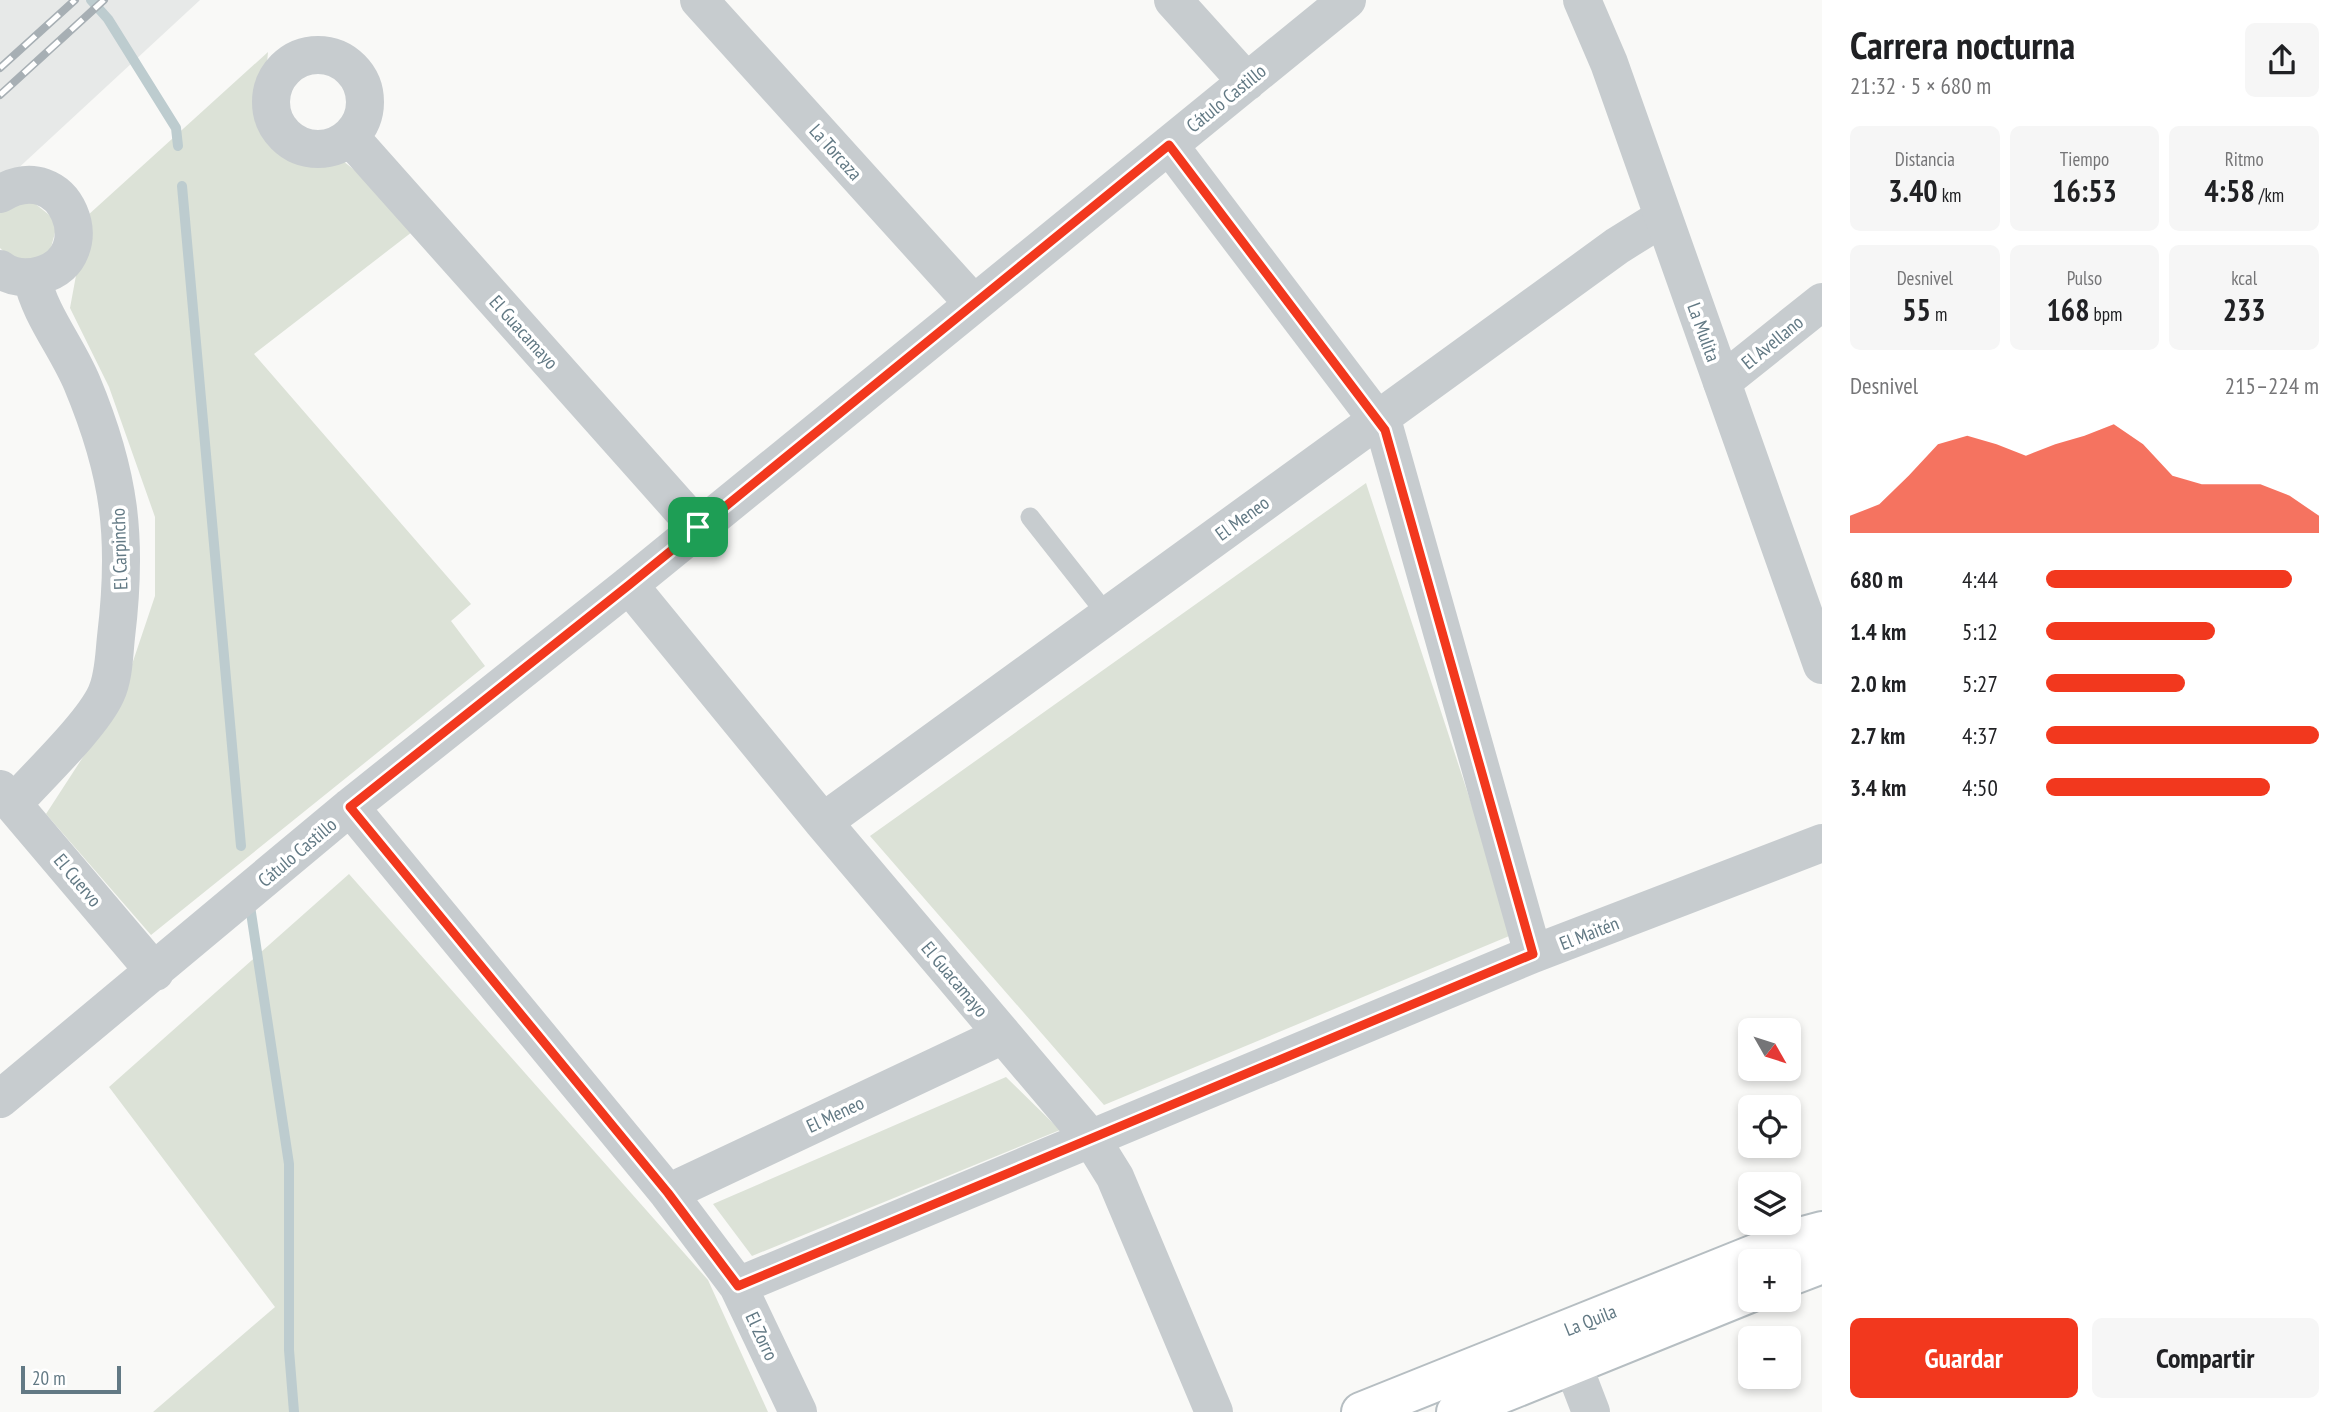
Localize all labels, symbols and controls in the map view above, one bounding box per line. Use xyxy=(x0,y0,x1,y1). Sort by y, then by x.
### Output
text: Carrera nocturna xyxy=(1850,20,2075,69)
button: share xyxy=(2245,23,2319,97)
street label: Cátulo Castillo xyxy=(1181,59,1271,137)
text: 21:32 · 5 × 680 m xyxy=(1850,71,1991,100)
street label: La Torcaza xyxy=(804,119,868,185)
text: Distancia xyxy=(1895,147,1955,171)
text: Tiempo xyxy=(2060,147,2109,171)
text: Ritmo xyxy=(2225,147,2264,171)
text: 3.40 xyxy=(1888,171,1938,210)
text: 16:53 xyxy=(2052,171,2117,210)
text: 4:58 xyxy=(2204,171,2255,210)
text: km xyxy=(1938,183,1961,207)
text: /km xyxy=(2255,183,2284,207)
text: Desnivel xyxy=(1897,266,1953,290)
text: Pulso xyxy=(2067,266,2102,290)
text: kcal xyxy=(2231,266,2257,290)
street label: El Guacamayo xyxy=(484,290,564,374)
text: 55 xyxy=(1902,290,1931,329)
text: 168 xyxy=(2047,290,2090,329)
text: 233 xyxy=(2223,290,2266,329)
street label: La Mulita xyxy=(1682,299,1726,365)
text: m xyxy=(1931,302,1947,326)
text: bpm xyxy=(2090,302,2122,326)
street label: El Avellano xyxy=(1736,310,1808,374)
text: Desnivel xyxy=(1850,371,1918,400)
text: 215–224 m xyxy=(2225,371,2319,400)
street label: El Meneo xyxy=(1210,490,1274,546)
pin xyxy=(668,497,728,557)
street label: El Carpincho xyxy=(106,508,132,590)
icon: arrive xyxy=(679,508,717,546)
text: 680 m xyxy=(1850,565,1903,594)
text: 4:44 xyxy=(1962,565,1998,594)
text: 1.4 km xyxy=(1850,617,1906,646)
text: 5:12 xyxy=(1962,617,1998,646)
text: 2.0 km xyxy=(1850,669,1906,698)
text: 5:27 xyxy=(1962,669,1998,698)
text: 2.7 km xyxy=(1850,721,1905,750)
text: 4:37 xyxy=(1962,721,1998,750)
text: 3.4 km xyxy=(1850,773,1906,802)
text: 4:50 xyxy=(1962,773,1998,802)
street label: Cátulo Castillo xyxy=(253,812,341,892)
street label: El Cuervo xyxy=(49,849,107,911)
street label: El Maitén xyxy=(1556,911,1622,955)
street label: El Guacamayo xyxy=(916,936,994,1022)
north arrow xyxy=(1738,1018,1801,1082)
map controls xyxy=(1738,1018,1801,1389)
street label: El Meneo xyxy=(802,1090,868,1138)
button: locate xyxy=(1738,1095,1801,1158)
button: layers xyxy=(1738,1172,1801,1235)
button: + xyxy=(1738,1249,1801,1312)
street label: La Quila xyxy=(1561,1299,1620,1341)
street label: El Zorro xyxy=(740,1308,784,1364)
button: Guardar xyxy=(1850,1318,2078,1398)
button: Compartir xyxy=(2092,1318,2319,1398)
button: − xyxy=(1738,1326,1801,1389)
scale bar xyxy=(21,1363,121,1395)
text: 20 m xyxy=(32,1366,66,1390)

